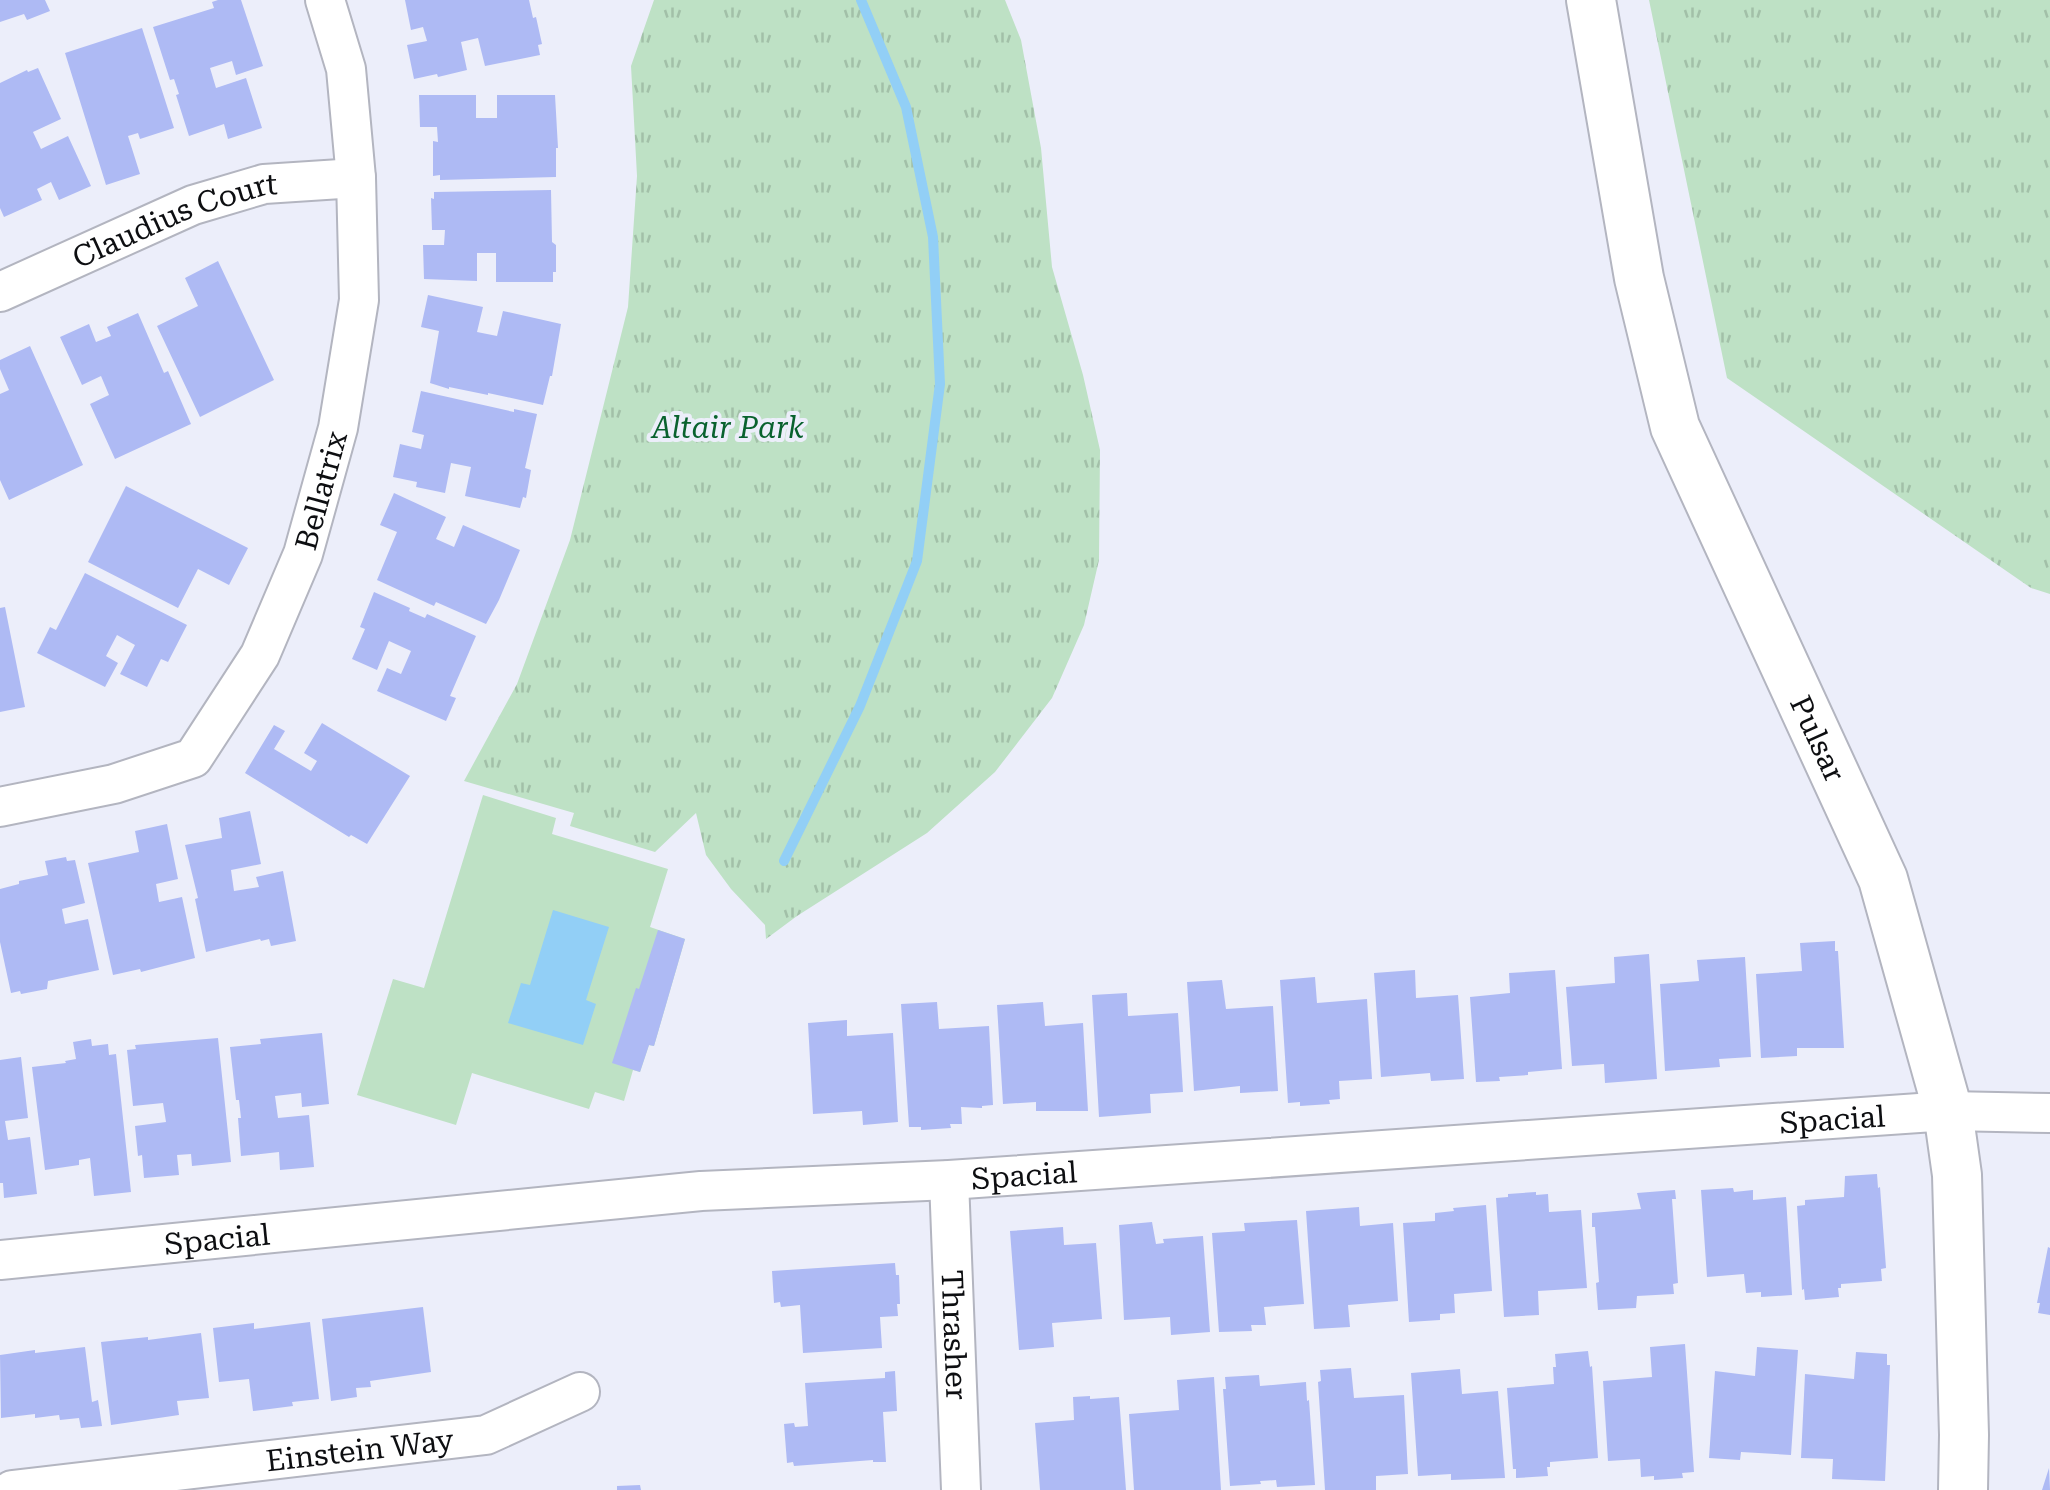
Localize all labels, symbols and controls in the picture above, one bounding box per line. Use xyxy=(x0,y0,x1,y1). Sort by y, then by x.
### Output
street label: Claudius Court xyxy=(67,166,278,275)
park label: Altair Park xyxy=(650,410,805,445)
street label: Bellatrix xyxy=(288,427,354,554)
street label: Pulsar xyxy=(1783,690,1853,787)
street label: Spacial xyxy=(1778,1098,1886,1140)
street label: Spacial xyxy=(970,1154,1078,1196)
street label: Spacial xyxy=(163,1216,271,1261)
street label: Thrasher xyxy=(935,1269,975,1401)
street label: Einstein Way xyxy=(264,1421,456,1478)

